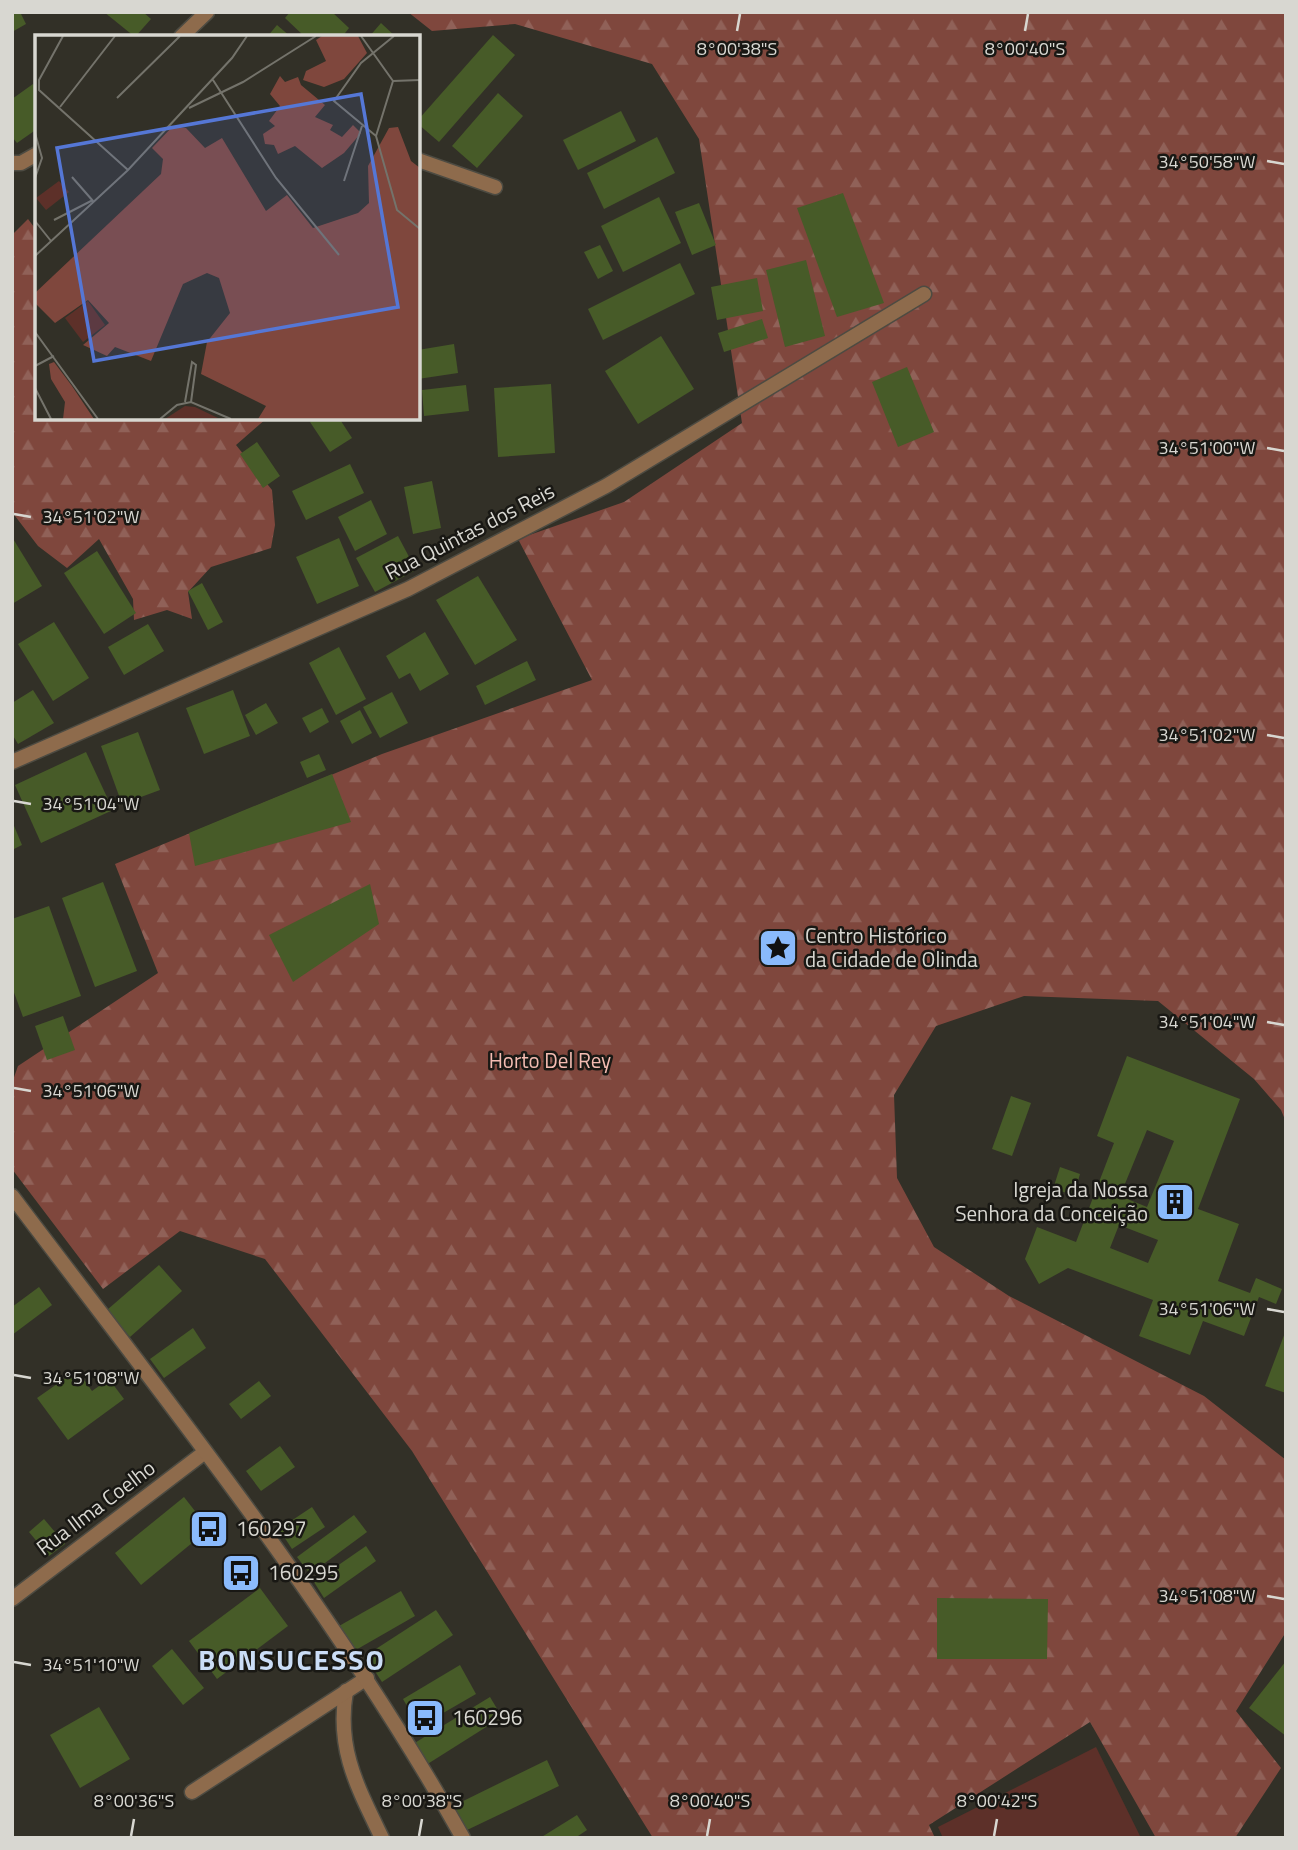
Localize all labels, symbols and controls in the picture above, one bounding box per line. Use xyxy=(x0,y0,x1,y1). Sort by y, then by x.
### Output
inset map xyxy=(35,35,420,420)
text: 8°00'38"S xyxy=(697,35,777,62)
text: 8°00'40"S xyxy=(985,35,1065,62)
text: 34°50'58"W xyxy=(1159,148,1256,175)
text: 34°51'00"W xyxy=(1159,434,1256,461)
street label: Rua Quintas dos Reis xyxy=(379,475,560,588)
text: 34°51'02"W xyxy=(43,503,140,530)
text: 34°51'02"W xyxy=(1159,721,1256,748)
text: 34°51'04"W xyxy=(43,790,140,817)
place label: Centro Histórico da Cidade de Olinda xyxy=(805,919,978,975)
place icon: Centro Histórico da Cidade de Olinda xyxy=(757,927,799,969)
text: 34°51'04"W xyxy=(1159,1008,1256,1035)
park label: Horto Del Rey xyxy=(489,1044,611,1076)
text: 34°51'06"W xyxy=(43,1077,140,1104)
place label: Igreja da Nossa Senhora da Conceição xyxy=(955,1173,1148,1229)
building icon: Igreja da Nossa Senhora da Conceição xyxy=(1154,1181,1196,1223)
text: 34°51'06"W xyxy=(1159,1295,1256,1322)
text: 34°51'08"W xyxy=(43,1364,140,1391)
street label: Rua Ilma Coelho xyxy=(29,1452,162,1563)
bus stop icon: 160297 xyxy=(188,1508,230,1550)
place label: 160297 xyxy=(236,1512,307,1544)
bus stop icon: 160295 xyxy=(220,1552,262,1594)
place label: 160295 xyxy=(268,1556,339,1588)
text: 34°51'08"W xyxy=(1159,1582,1256,1609)
district label: BONSUCESSO xyxy=(198,1638,386,1681)
text: 34°51'10"W xyxy=(43,1651,140,1678)
bus stop icon: 160296 xyxy=(404,1697,446,1739)
place label: 160296 xyxy=(452,1701,523,1733)
text: 8°00'36"S xyxy=(94,1787,174,1814)
text: 8°00'38"S xyxy=(382,1787,462,1814)
text: 8°00'40"S xyxy=(670,1787,750,1814)
text: 8°00'42"S xyxy=(957,1787,1037,1814)

